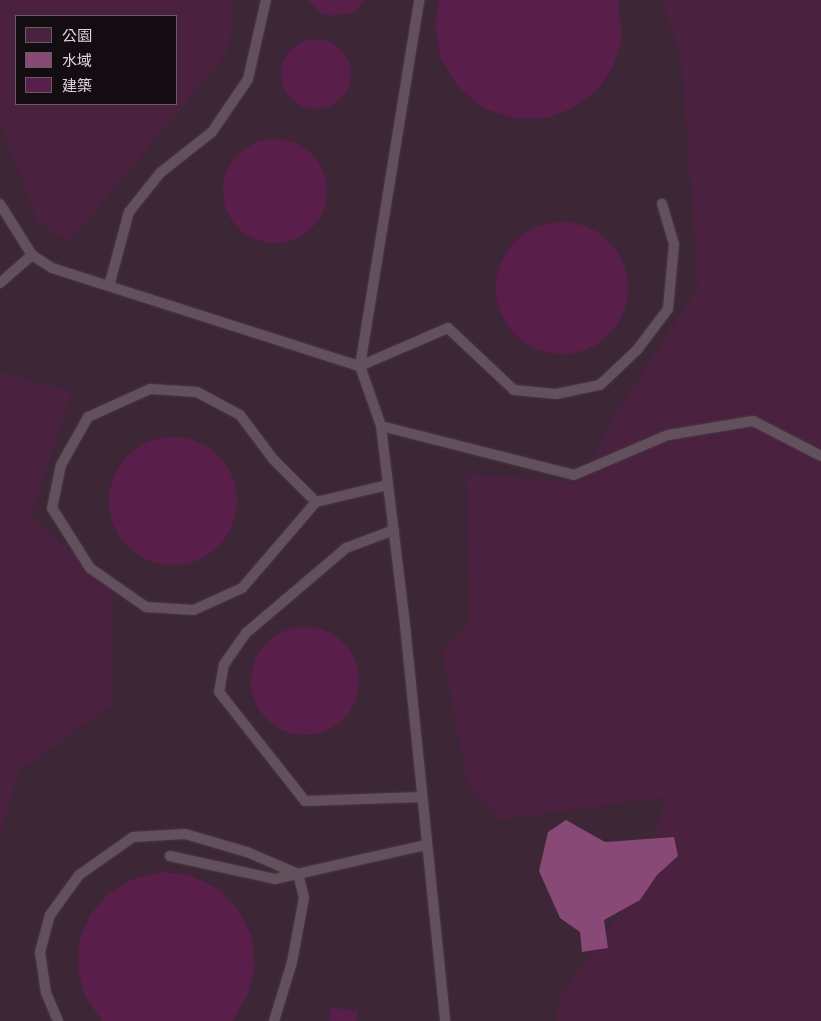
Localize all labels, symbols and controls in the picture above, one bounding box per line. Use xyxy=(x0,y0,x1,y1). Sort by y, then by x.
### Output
legend xyxy=(15,15,178,105)
text: 公園 xyxy=(62,27,92,45)
text: 水域 xyxy=(62,52,92,70)
text: 建築 xyxy=(62,77,92,95)

